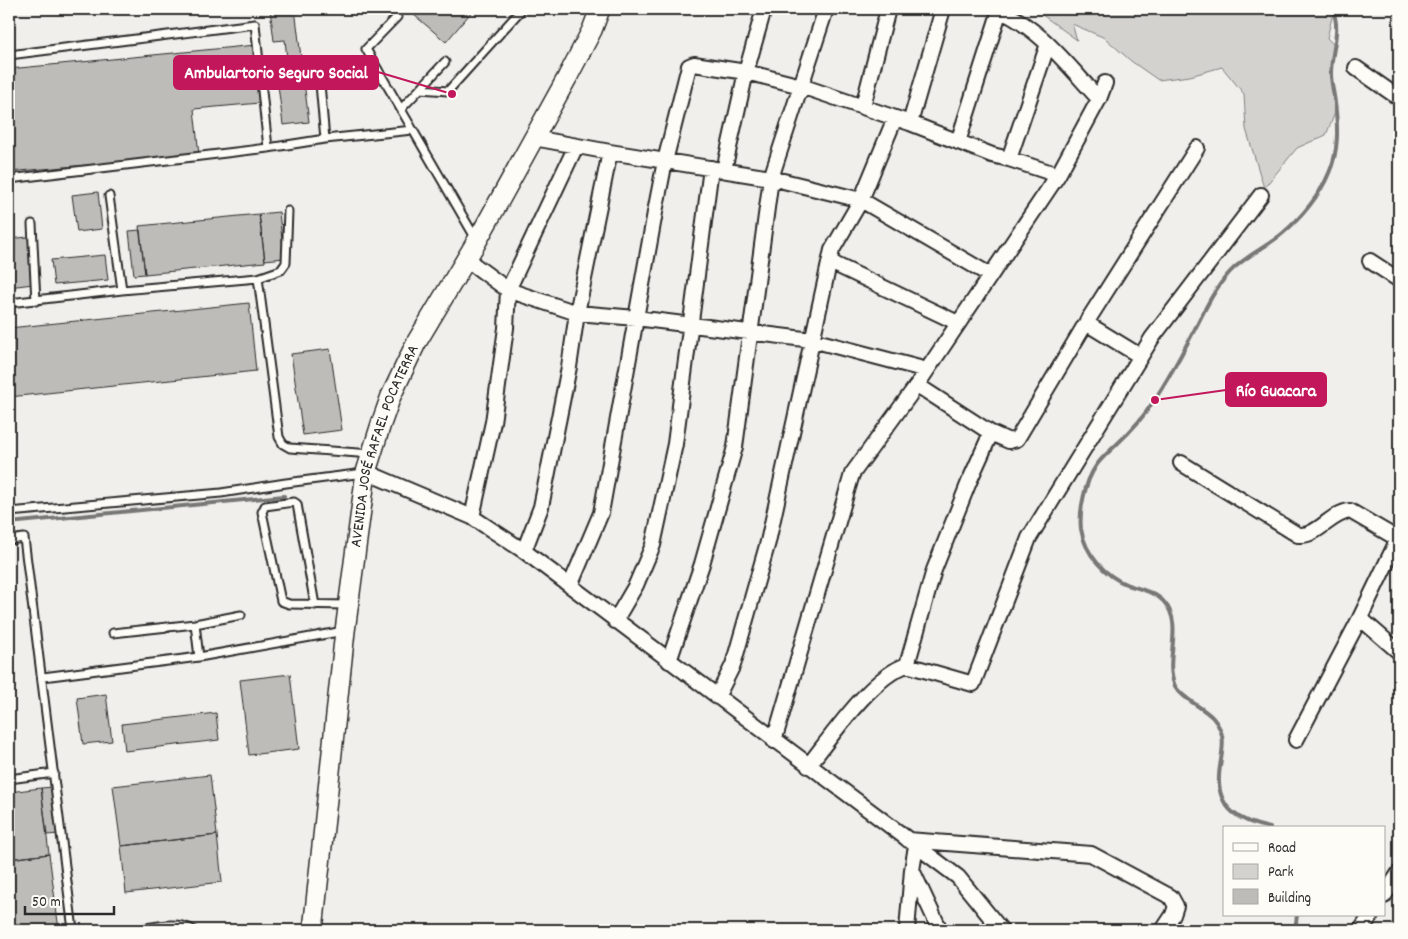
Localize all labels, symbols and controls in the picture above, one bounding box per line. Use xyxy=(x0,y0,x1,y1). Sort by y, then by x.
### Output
callout: Ambulartorio Seguro Social xyxy=(174,56,378,89)
text: Ambulartorio Seguro Social xyxy=(184,62,368,87)
street label: AVENIDA JOSÉ RAFAEL POCATERRA xyxy=(345,341,425,549)
callout: Río Guacara xyxy=(1226,373,1326,406)
text: Río Guacara xyxy=(1236,380,1317,405)
legend xyxy=(1223,826,1386,916)
text: Road xyxy=(1268,838,1296,860)
text: Park xyxy=(1268,862,1294,884)
scale bar xyxy=(25,884,114,916)
text: Building xyxy=(1268,888,1311,910)
text: 50 m xyxy=(32,892,61,914)

